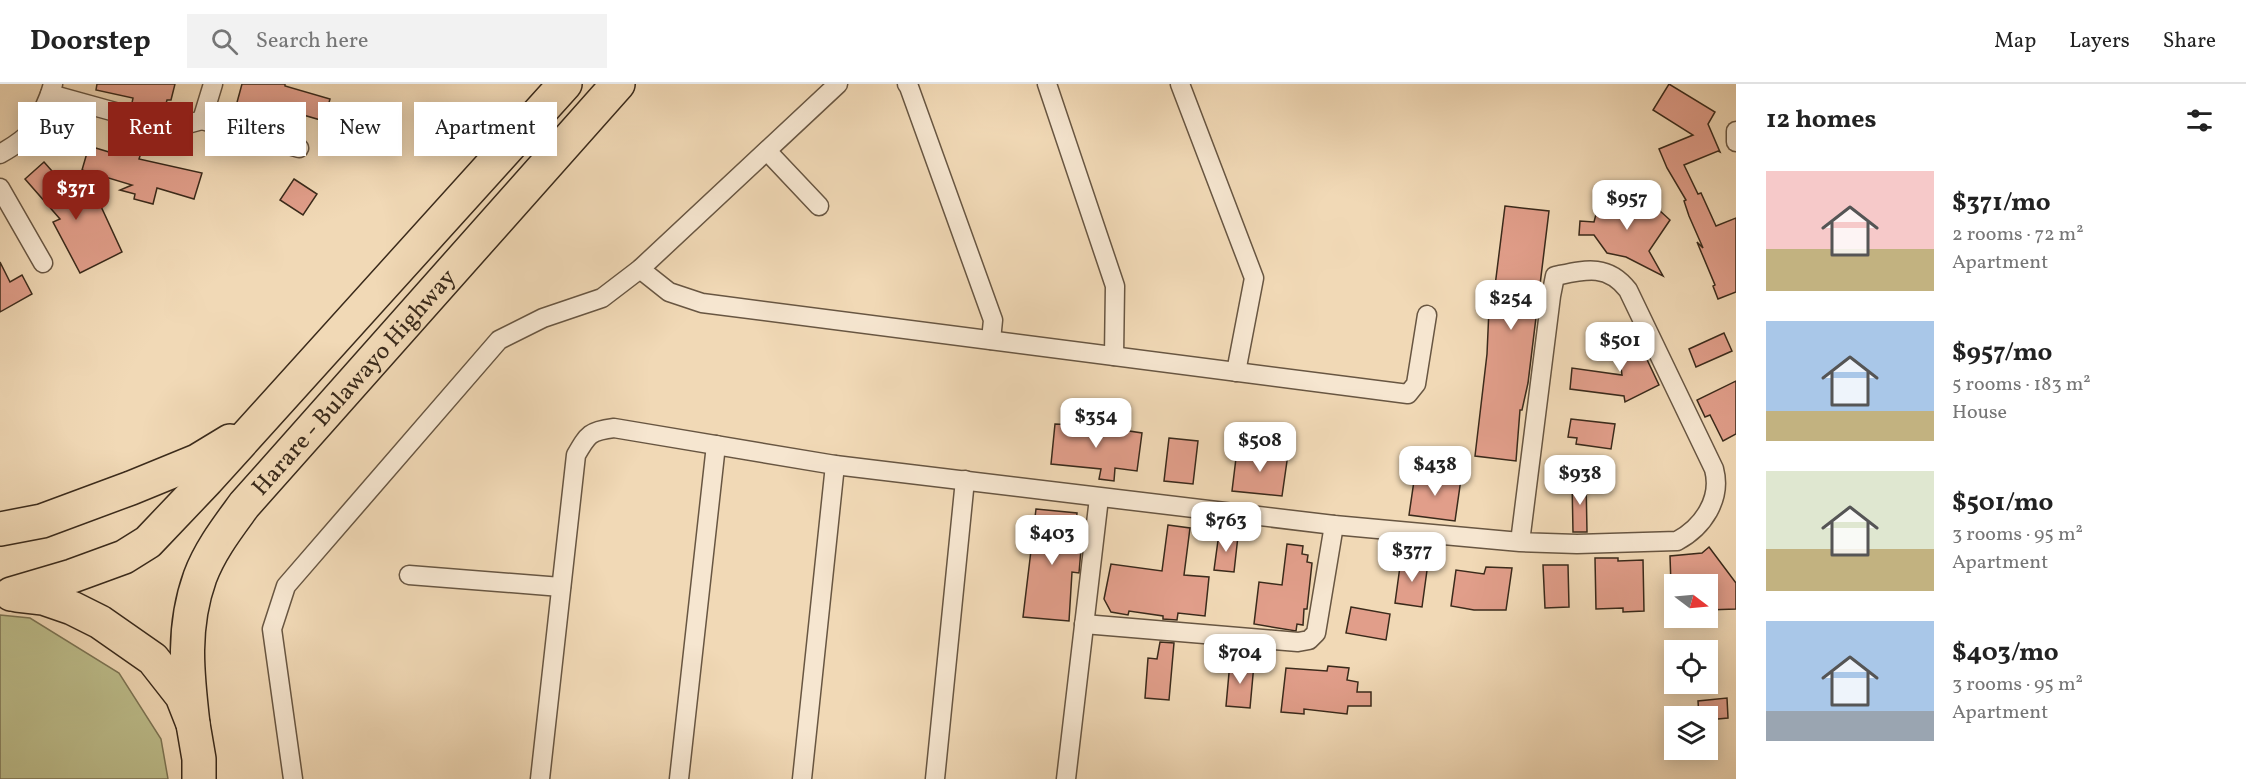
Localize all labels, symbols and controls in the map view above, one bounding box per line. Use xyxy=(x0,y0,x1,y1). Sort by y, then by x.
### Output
search box xyxy=(187,14,607,68)
text: Doorstep xyxy=(30,22,151,61)
icon: search xyxy=(208,25,241,58)
text: Search here xyxy=(256,26,369,57)
text: Map xyxy=(1994,27,2036,56)
text: Layers xyxy=(2069,27,2130,56)
text: Share xyxy=(2163,27,2216,56)
chip: Buy xyxy=(18,102,96,156)
chip: Rent xyxy=(108,102,193,156)
chip: Filters xyxy=(205,102,306,156)
chip: New xyxy=(318,102,402,156)
chip: Apartment xyxy=(414,102,557,156)
text: 12 homes xyxy=(1766,102,1877,138)
icon: filters xyxy=(2183,104,2216,137)
pin: $371 xyxy=(40,170,112,221)
text: $371 xyxy=(57,175,95,203)
pin: $957 xyxy=(1591,180,1663,231)
text: $957 xyxy=(1606,185,1648,213)
text: $371/mo xyxy=(1952,185,2051,221)
icon: home xyxy=(1814,195,1886,267)
text: 2 rooms · 72 m² xyxy=(1952,221,2084,249)
text: Apartment xyxy=(1952,249,2048,277)
street label: Harare - Bulawayo Highway xyxy=(245,262,465,504)
pin: $254 xyxy=(1475,280,1547,331)
text: $254 xyxy=(1489,285,1533,313)
pin: $501 xyxy=(1584,322,1656,373)
text: $501 xyxy=(1600,327,1640,355)
text: $957/mo xyxy=(1952,335,2052,371)
icon: home xyxy=(1814,345,1886,417)
text: 5 rooms · 183 m² xyxy=(1952,371,2091,399)
pin: $354 xyxy=(1060,398,1132,449)
text: House xyxy=(1952,399,2007,427)
text: $354 xyxy=(1074,403,1118,431)
pin: $508 xyxy=(1224,422,1296,473)
text: $508 xyxy=(1238,427,1282,455)
pin: $438 xyxy=(1399,446,1471,497)
text: $438 xyxy=(1413,451,1457,479)
pin: $938 xyxy=(1544,455,1616,506)
text: $938 xyxy=(1558,460,1602,488)
text: $501/mo xyxy=(1952,485,2053,521)
icon: home xyxy=(1814,495,1886,567)
pin: $763 xyxy=(1190,502,1262,553)
text: $763 xyxy=(1205,507,1247,535)
pin: $403 xyxy=(1016,515,1088,566)
text: $403 xyxy=(1029,520,1075,548)
text: 3 rooms · 95 m² xyxy=(1952,521,2083,549)
pin: $377 xyxy=(1376,532,1448,583)
text: $377 xyxy=(1392,537,1432,565)
text: Apartment xyxy=(1952,549,2048,577)
north arrow xyxy=(1664,574,1718,628)
map controls xyxy=(1664,574,1718,760)
pin: $704 xyxy=(1204,634,1276,685)
text: $403/mo xyxy=(1952,635,2059,671)
text: $704 xyxy=(1218,639,1262,667)
button: locate xyxy=(1664,640,1718,694)
icon: home xyxy=(1814,645,1886,717)
text: 3 rooms · 95 m² xyxy=(1952,671,2083,699)
text: Apartment xyxy=(1952,699,2048,727)
button: layers xyxy=(1664,706,1718,760)

